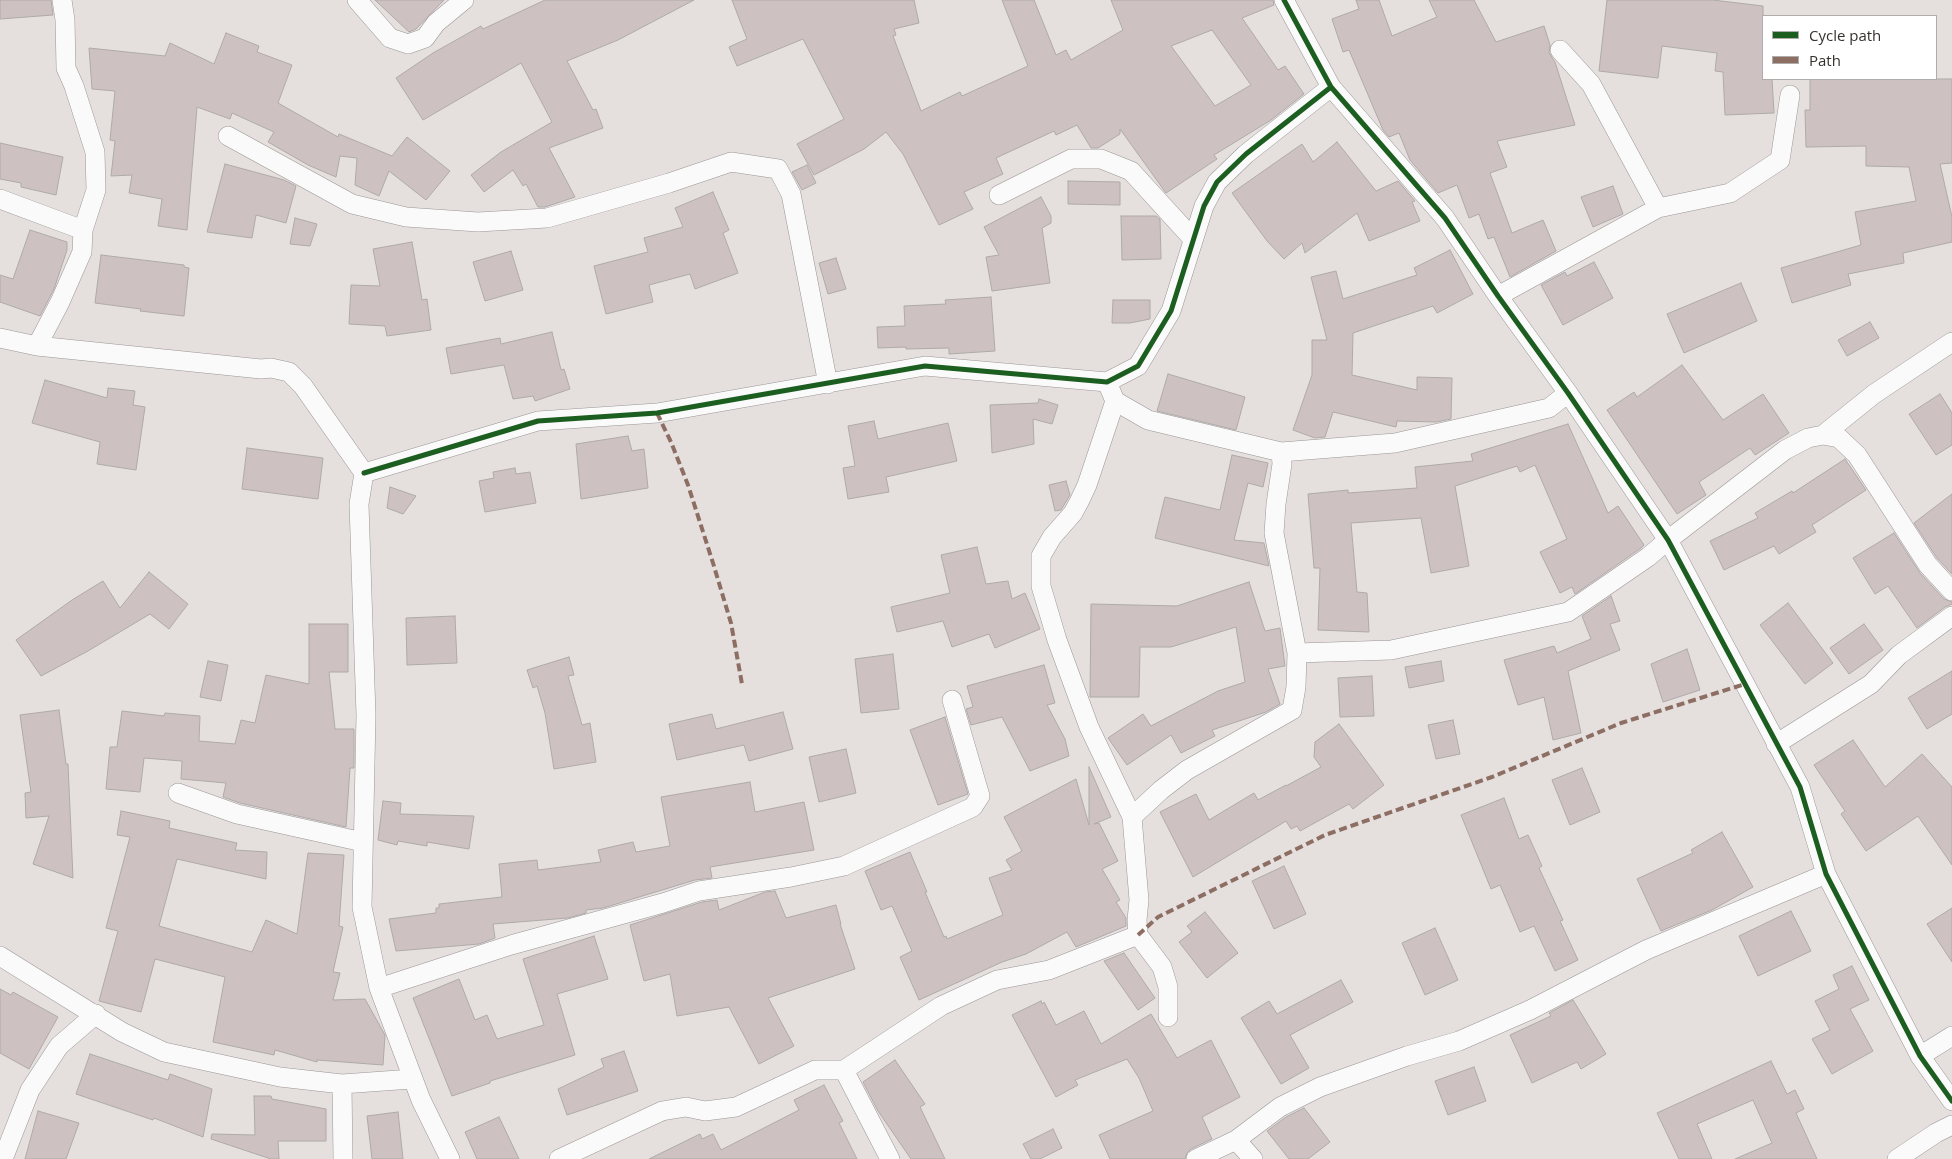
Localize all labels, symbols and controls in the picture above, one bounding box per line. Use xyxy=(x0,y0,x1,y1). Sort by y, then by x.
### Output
legend xyxy=(1762,15,1937,80)
text: Cycle path xyxy=(1809,25,1881,45)
text: Path xyxy=(1809,50,1841,70)

